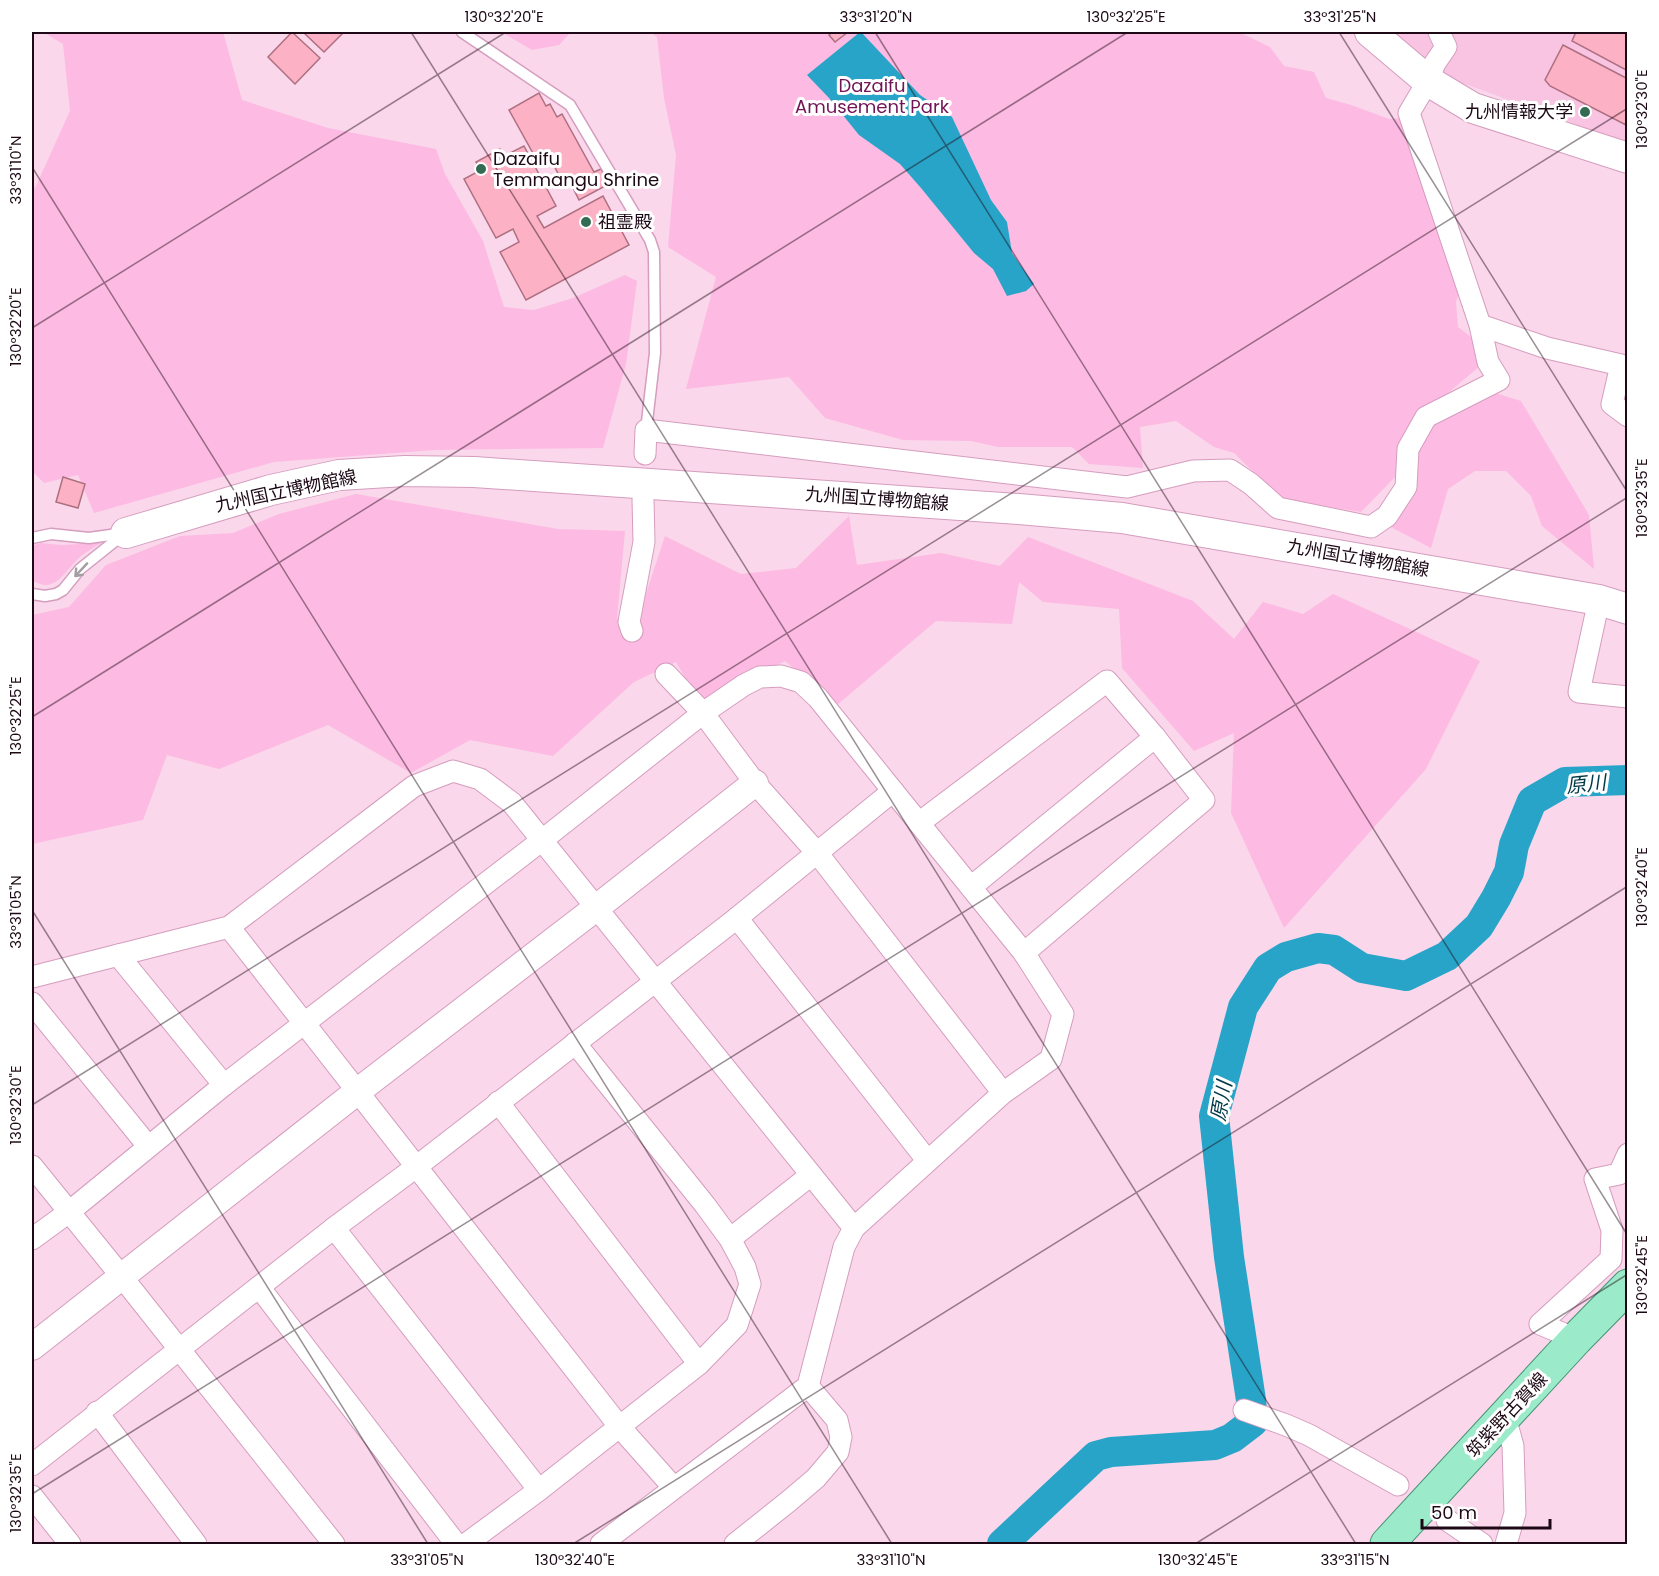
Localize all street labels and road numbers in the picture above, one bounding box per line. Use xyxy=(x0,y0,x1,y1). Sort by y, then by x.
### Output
street label: 九州国立博物館線 xyxy=(213,463,359,518)
street label: 九州国立博物館線 xyxy=(804,481,950,516)
street label: 九州国立博物館線 xyxy=(1285,533,1431,582)
street label: 筑紫野古賀線 xyxy=(1461,1367,1553,1463)

